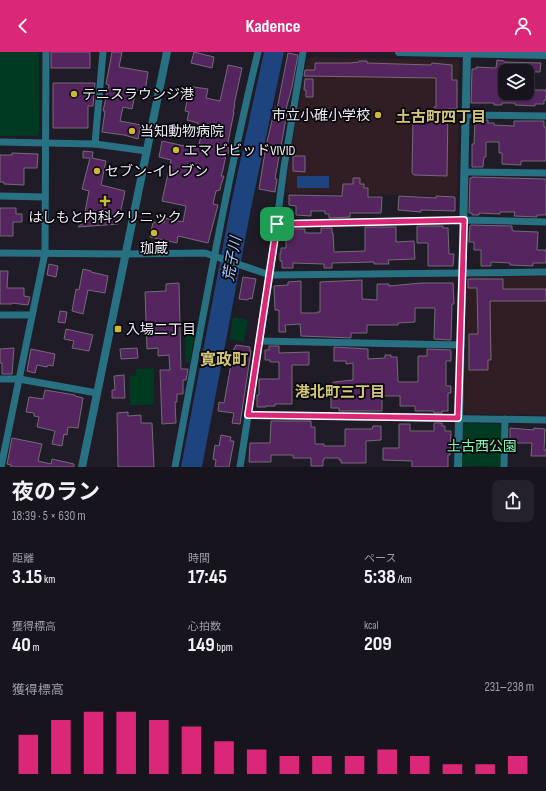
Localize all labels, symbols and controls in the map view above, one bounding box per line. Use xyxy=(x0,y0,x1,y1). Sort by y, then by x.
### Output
icon: back xyxy=(12,15,34,37)
icon: person xyxy=(512,15,534,37)
text: Kadence xyxy=(246,16,300,37)
map controls xyxy=(498,64,534,100)
button: layers xyxy=(498,64,534,100)
place label: テニスラウンジ港 xyxy=(82,86,194,103)
marker: テニスラウンジ港 xyxy=(69,89,79,99)
place label: 市立小碓小学校 xyxy=(272,107,370,124)
district label: 土古町四丁目 xyxy=(396,108,486,127)
marker: 市立小碓小学校 xyxy=(373,110,383,120)
place label: 当知動物病院 xyxy=(140,123,224,140)
marker: 当知動物病院 xyxy=(127,126,137,136)
place label: エマ ビビッドVIVID xyxy=(184,142,295,159)
marker: エマ ビビッドVIVID xyxy=(171,145,181,155)
place label: セブン-イレブン xyxy=(105,163,208,180)
marker: セブン-イレブン xyxy=(92,166,102,176)
marker: はしもと内科クリニック xyxy=(99,195,111,207)
pin xyxy=(260,207,294,241)
place label: はしもと内科クリニック xyxy=(28,209,182,226)
icon: arrive xyxy=(266,213,288,235)
marker: 珈蔵 xyxy=(149,228,159,238)
water label: 荒子川 xyxy=(219,233,246,283)
place label: 珈蔵 xyxy=(140,240,168,257)
place label: 入場二丁目 xyxy=(126,321,196,338)
marker: 入場二丁目 xyxy=(113,324,123,334)
district label: 寛政町 xyxy=(200,351,248,370)
district label: 港北町三丁目 xyxy=(295,383,385,402)
park label: 土古西公園 xyxy=(447,438,517,455)
text: 夜のラン xyxy=(12,479,100,506)
button: share xyxy=(492,480,534,522)
text: 18:39 · 5 × 630 m xyxy=(12,508,86,524)
text: 距離 xyxy=(12,552,34,565)
text: 時間 xyxy=(188,552,210,565)
text: ペース xyxy=(364,552,396,565)
text: 3.15 xyxy=(12,565,42,589)
text: 17:45 xyxy=(188,565,227,589)
text: 5:38 xyxy=(364,565,396,589)
text: km xyxy=(42,573,55,586)
text: /km xyxy=(396,573,412,586)
text: kcal xyxy=(364,619,379,632)
text: 獲得標高 xyxy=(12,620,56,633)
text: 心拍数 xyxy=(188,620,221,633)
text: 209 xyxy=(364,632,392,656)
text: 40 xyxy=(12,633,31,657)
text: 149 xyxy=(188,633,215,657)
text: m xyxy=(31,641,40,654)
text: bpm xyxy=(215,641,233,654)
text: 231–238 m xyxy=(484,679,534,695)
text: 獲得標高 xyxy=(12,682,64,698)

